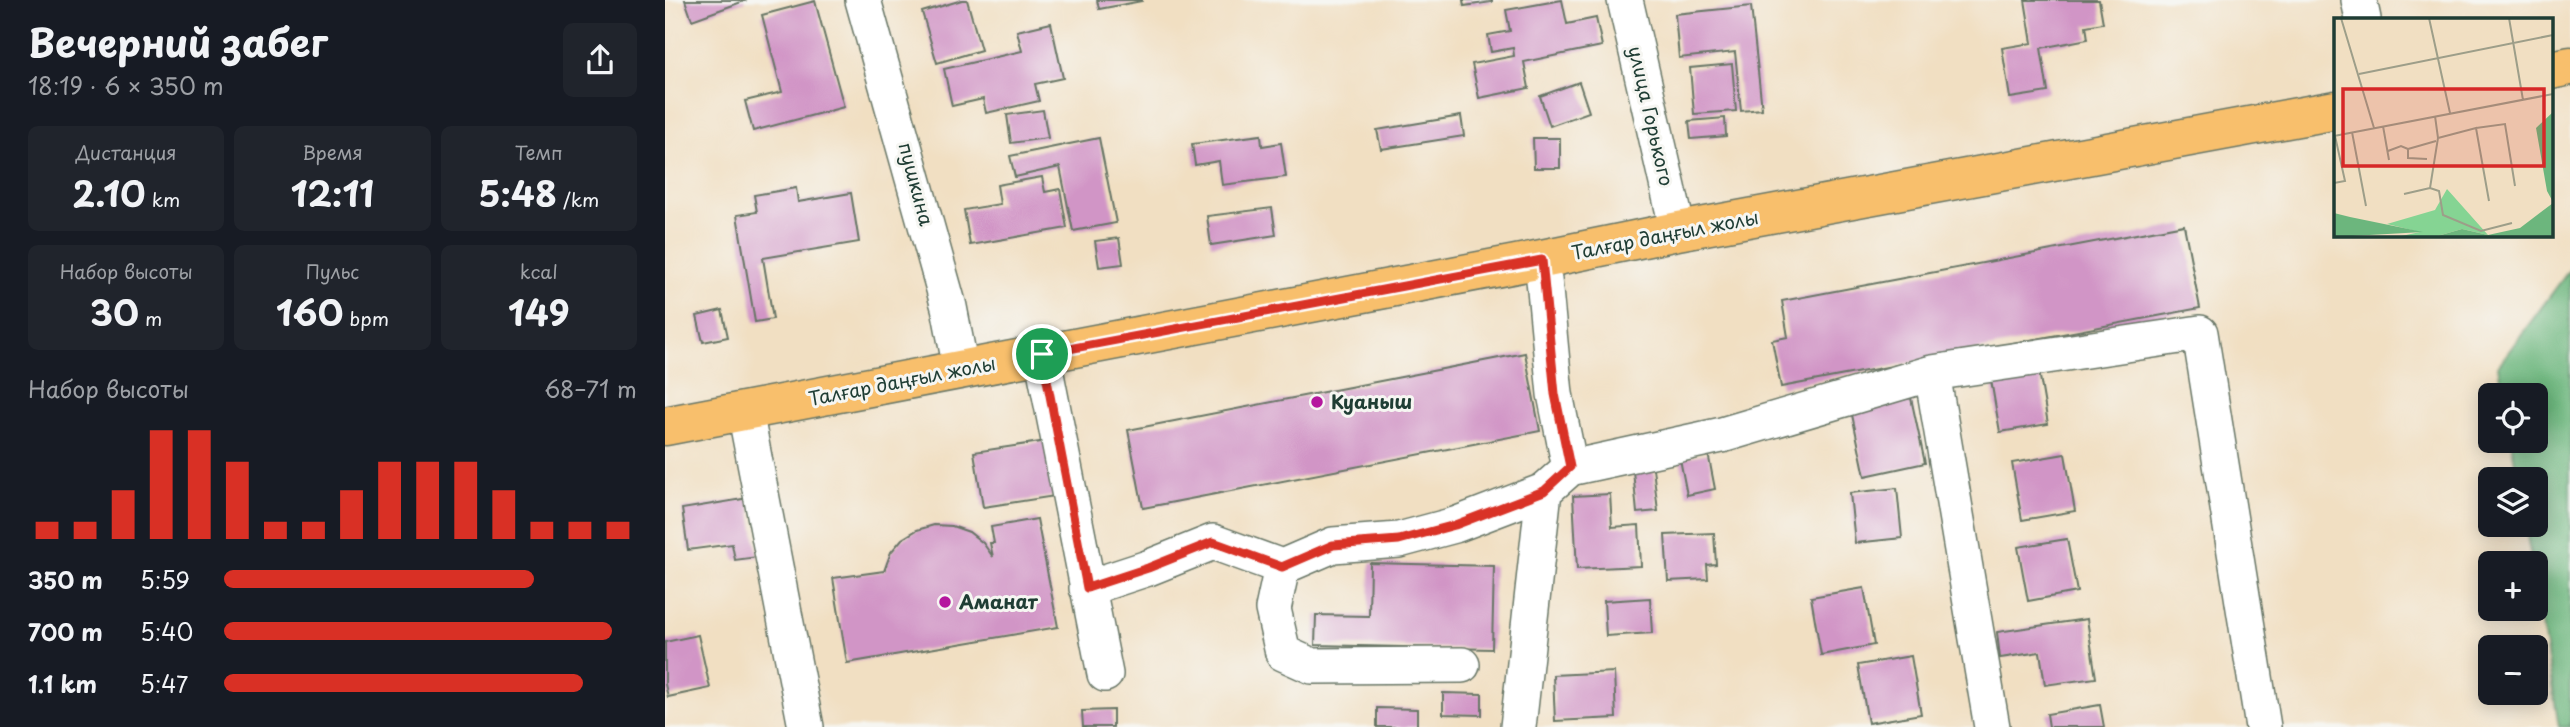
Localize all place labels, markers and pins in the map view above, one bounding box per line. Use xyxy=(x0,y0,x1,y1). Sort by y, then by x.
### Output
pin xyxy=(1012,324,1072,384)
place label: Куаныш xyxy=(1331,387,1412,415)
marker: Куаныш xyxy=(1309,394,1325,410)
place label: Аманат xyxy=(958,587,1039,615)
marker: Аманат xyxy=(937,594,953,610)

